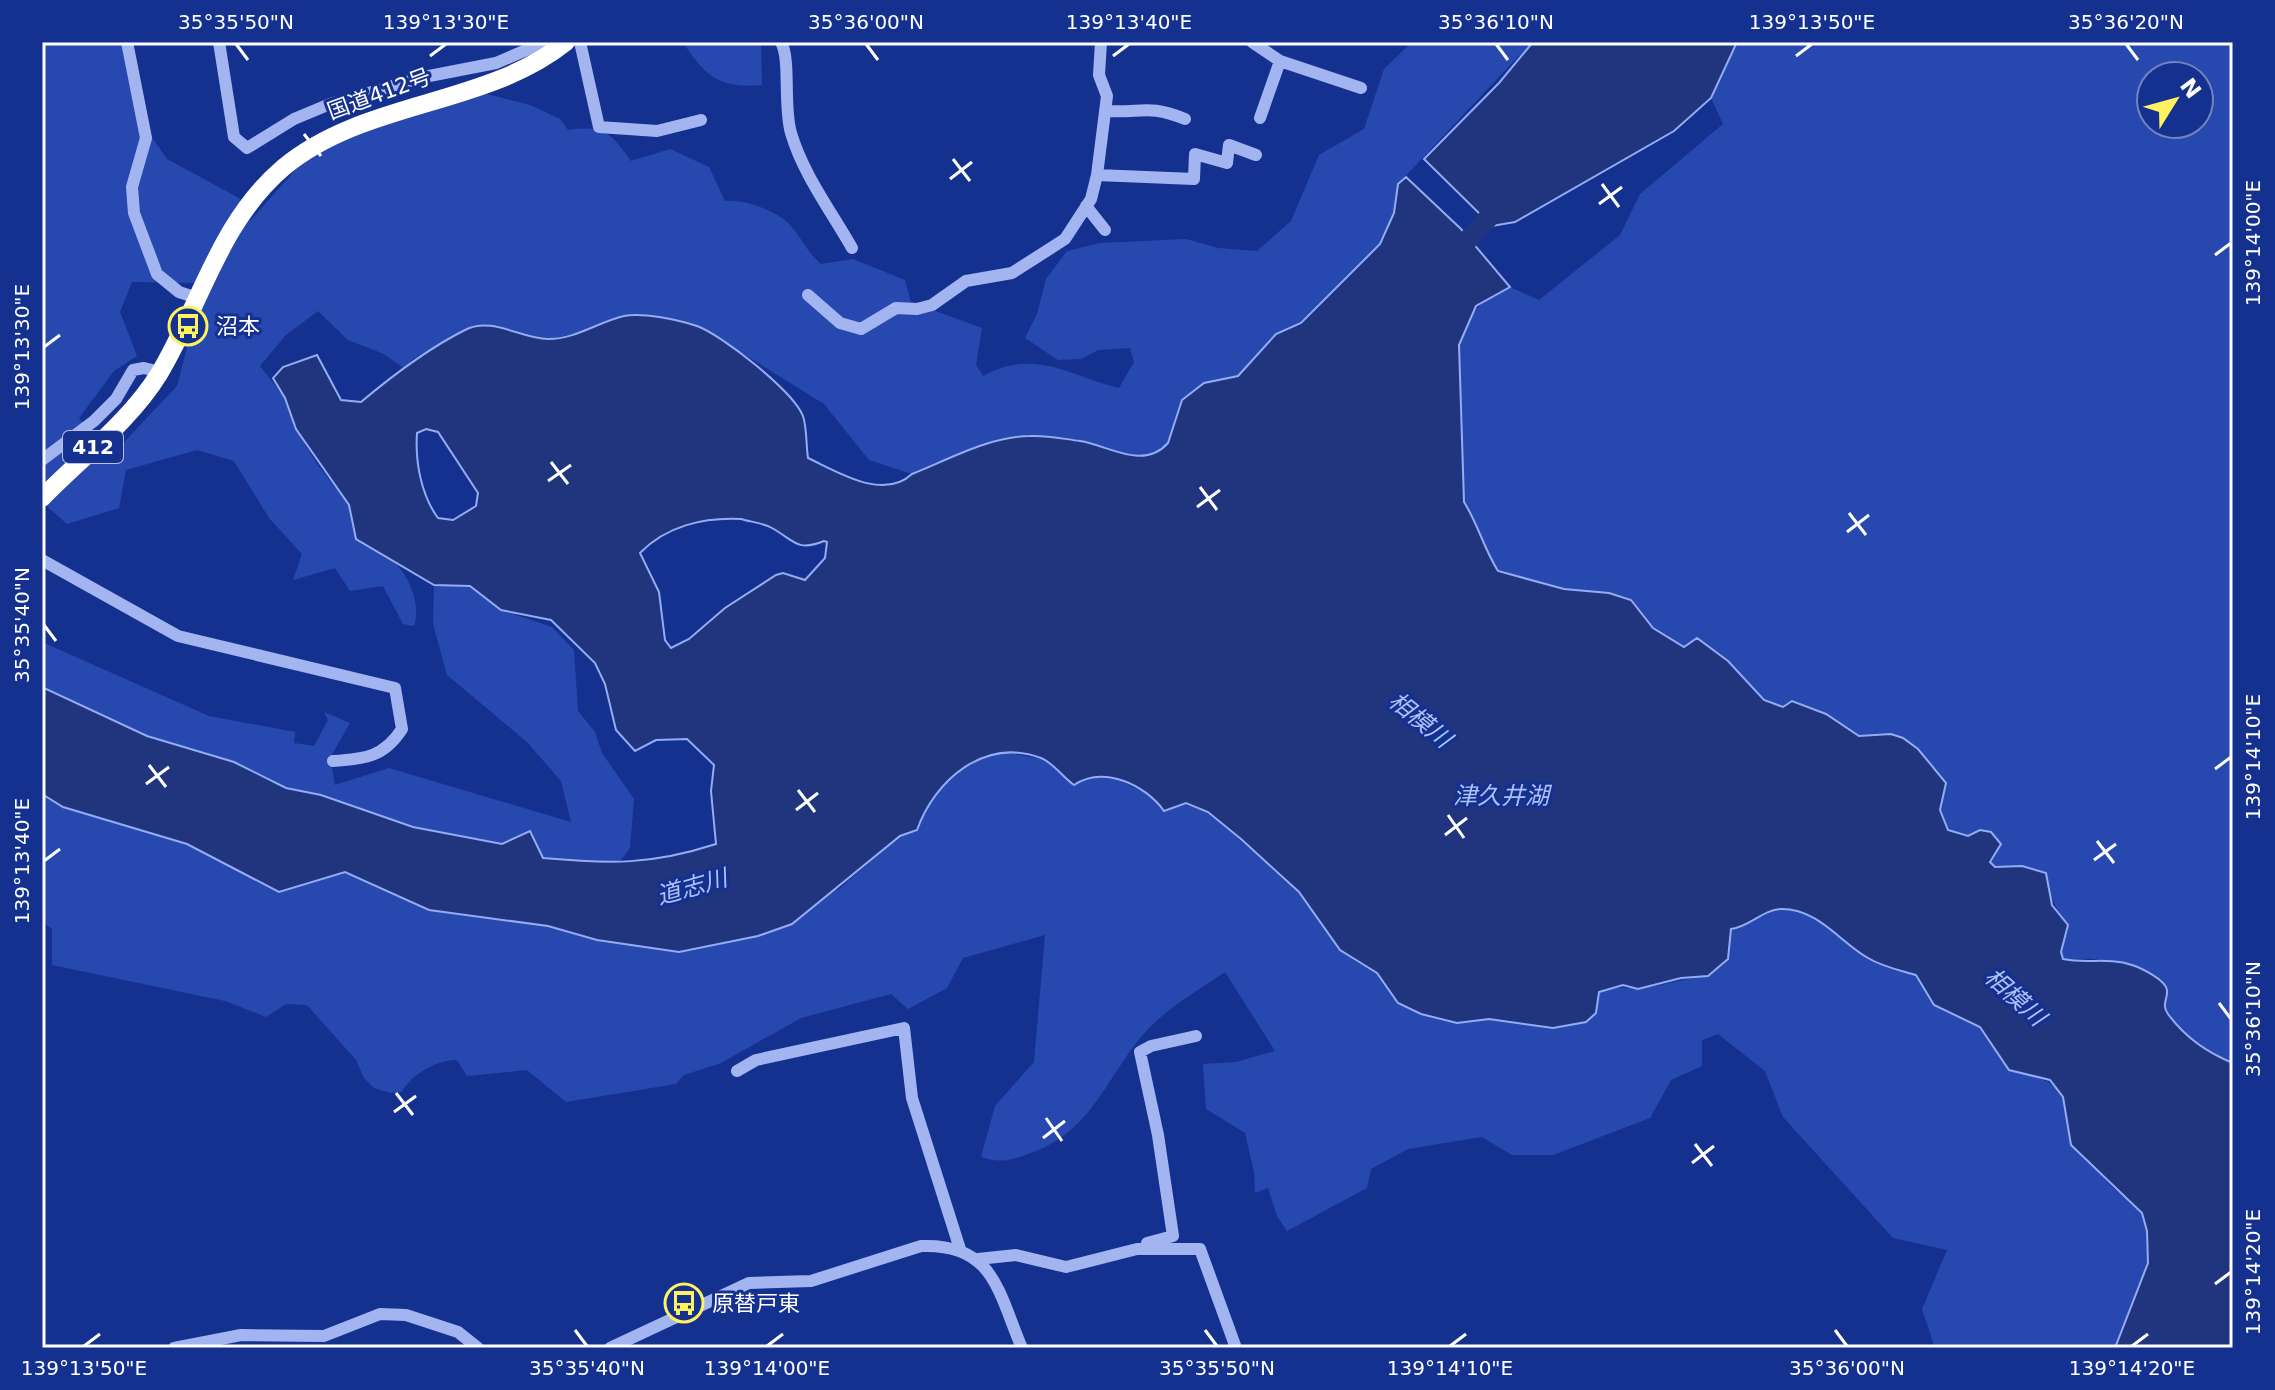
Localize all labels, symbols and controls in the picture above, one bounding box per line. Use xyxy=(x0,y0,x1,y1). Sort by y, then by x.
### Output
text: 35°35'50"N xyxy=(178,10,294,34)
text: 139°13'30"E xyxy=(383,10,509,34)
text: 35°36'00"N xyxy=(808,10,924,34)
text: 139°13'40"E xyxy=(1066,10,1192,34)
text: 35°36'10"N xyxy=(1438,10,1554,34)
text: 139°13'50"E xyxy=(1749,10,1875,34)
text: 35°36'20"N xyxy=(2068,10,2184,34)
north arrow xyxy=(2135,60,2215,140)
street label: 国道412号 xyxy=(324,64,434,124)
text: N xyxy=(2175,73,2206,103)
text: 139°14'00"E xyxy=(2241,180,2265,306)
text: 139°13'30"E xyxy=(10,284,34,410)
bus stop icon: 沼本 xyxy=(167,305,209,347)
place label: 沼本 xyxy=(216,314,260,339)
road number: 412 xyxy=(63,431,123,463)
text: 35°35'40"N xyxy=(10,567,34,683)
water label: 相模川 xyxy=(1383,686,1459,755)
text: 139°14'10"E xyxy=(2241,694,2265,820)
water label: 津久井湖 xyxy=(1453,782,1553,810)
text: 139°13'40"E xyxy=(10,798,34,924)
water label: 道志川 xyxy=(654,863,733,910)
text: 35°36'10"N xyxy=(2241,961,2265,1077)
water label: 相模川 xyxy=(1979,963,2053,1034)
text: 139°14'20"E xyxy=(2241,1209,2265,1335)
bus stop icon: 原替戸東 xyxy=(663,1282,705,1324)
place label: 原替戸東 xyxy=(712,1291,800,1316)
text: 139°13'50"E xyxy=(21,1356,147,1380)
text: 35°35'40"N xyxy=(529,1356,645,1380)
text: 139°14'00"E xyxy=(704,1356,830,1380)
text: 35°35'50"N xyxy=(1159,1356,1275,1380)
text: 139°14'10"E xyxy=(1387,1356,1513,1380)
text: 35°36'00"N xyxy=(1789,1356,1905,1380)
text: 139°14'20"E xyxy=(2069,1356,2195,1380)

